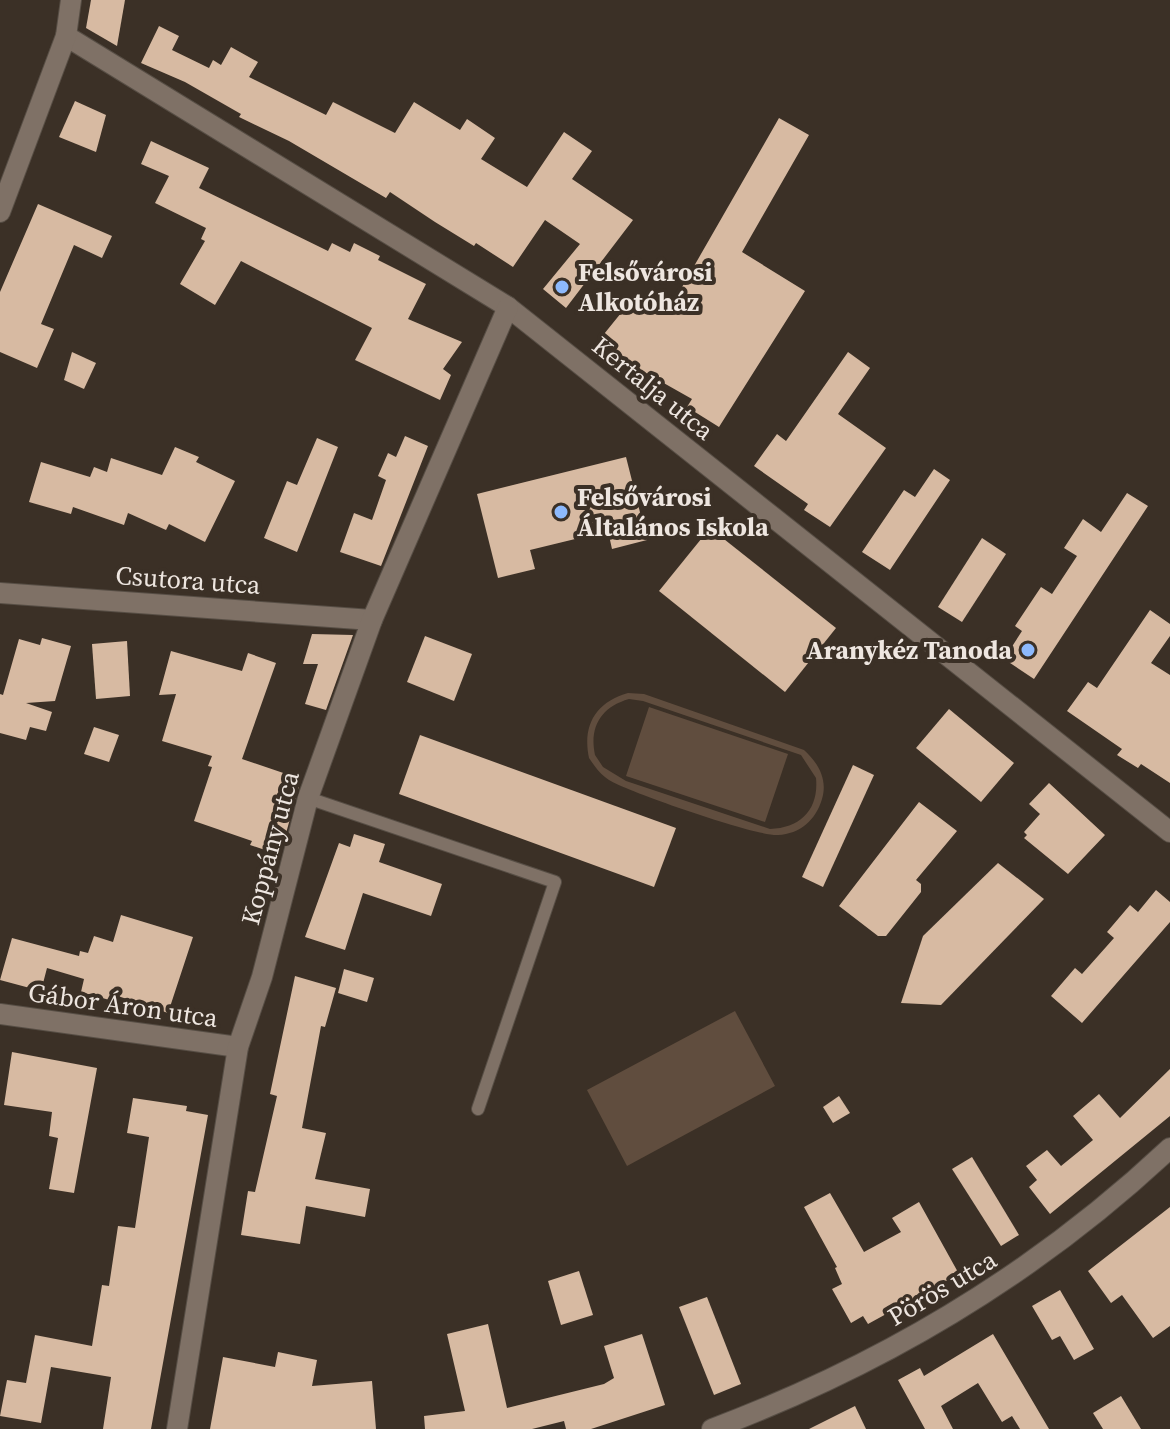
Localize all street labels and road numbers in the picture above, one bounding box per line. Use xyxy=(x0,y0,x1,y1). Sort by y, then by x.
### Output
street label: Kertalja utca xyxy=(585,328,722,449)
street label: Csutora utca xyxy=(114,557,262,603)
street label: Koppány utca xyxy=(232,766,308,929)
street label: Gábor Áron utca xyxy=(26,974,221,1036)
street label: Pörös utca xyxy=(881,1241,1004,1335)

